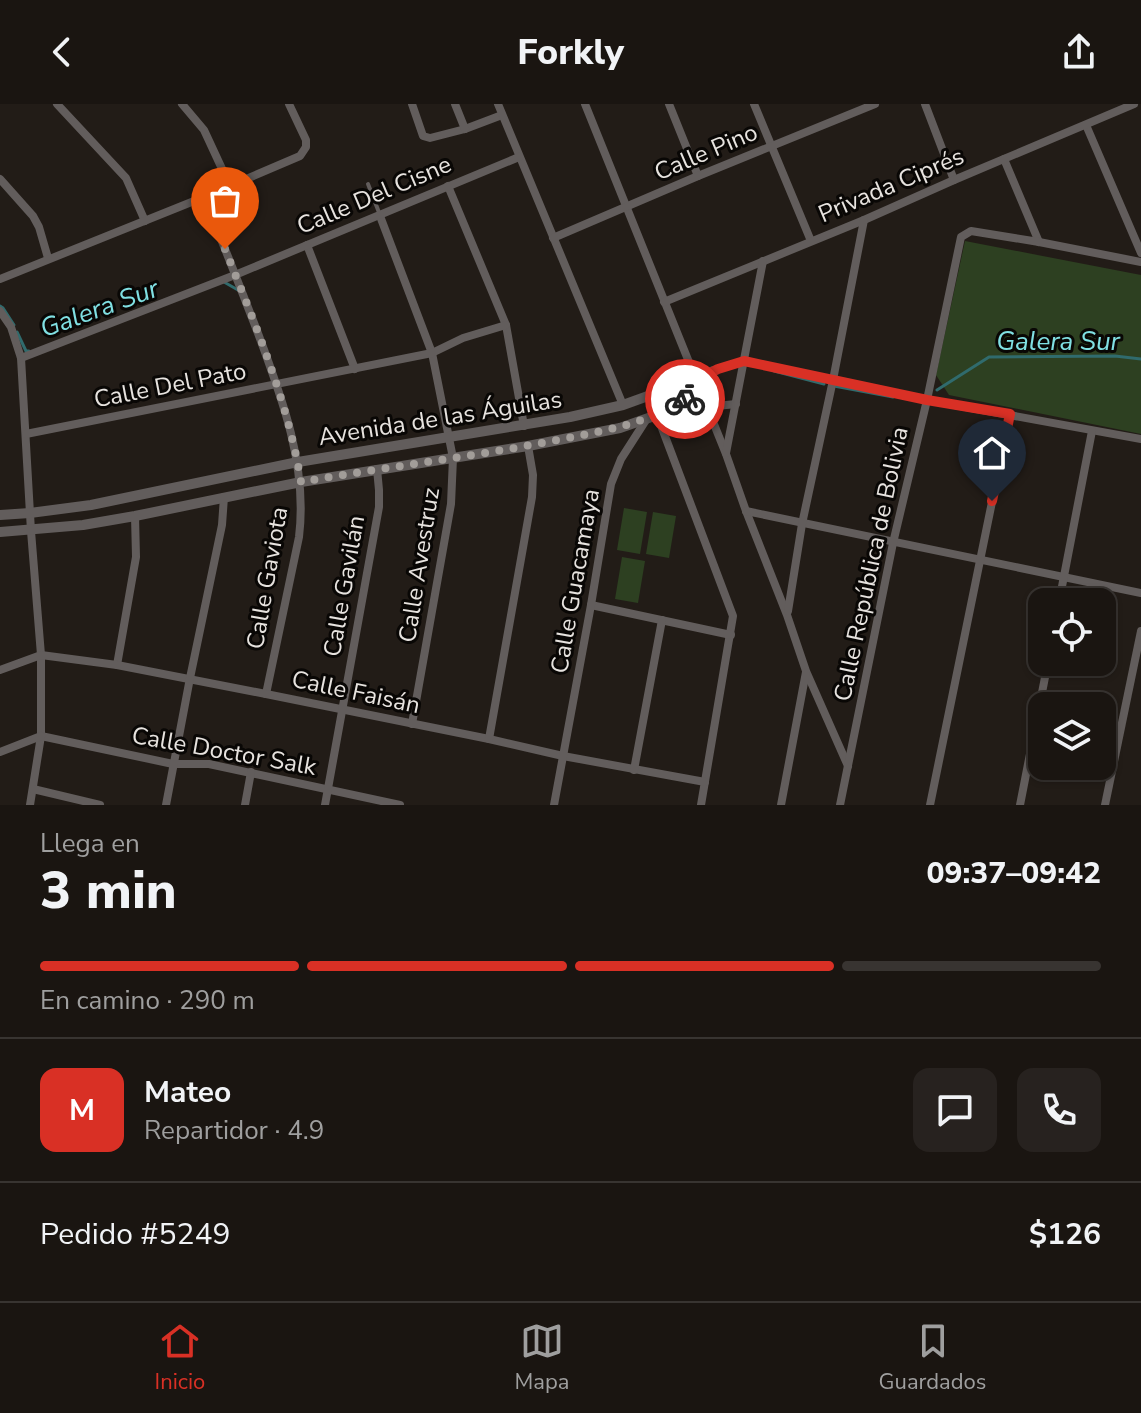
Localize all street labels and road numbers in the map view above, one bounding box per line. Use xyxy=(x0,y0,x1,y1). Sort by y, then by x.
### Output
street label: Calle Pino xyxy=(649,116,763,188)
street label: Privada Ciprés xyxy=(813,140,969,230)
street label: Calle Del Cisne xyxy=(292,148,456,242)
street label: Calle Del Pato xyxy=(91,355,249,415)
street label: Avenida de las Águilas xyxy=(316,383,564,453)
street label: Calle República de Bolivia xyxy=(826,424,916,704)
street label: Calle Avestruz xyxy=(391,485,447,645)
street label: Calle Guacamaya xyxy=(543,486,607,676)
street label: Calle Gaviota xyxy=(239,504,295,652)
street label: Calle Gavilán xyxy=(316,513,372,659)
street label: Calle Faisán xyxy=(289,663,423,721)
street label: Calle Doctor Salk xyxy=(129,719,320,783)

